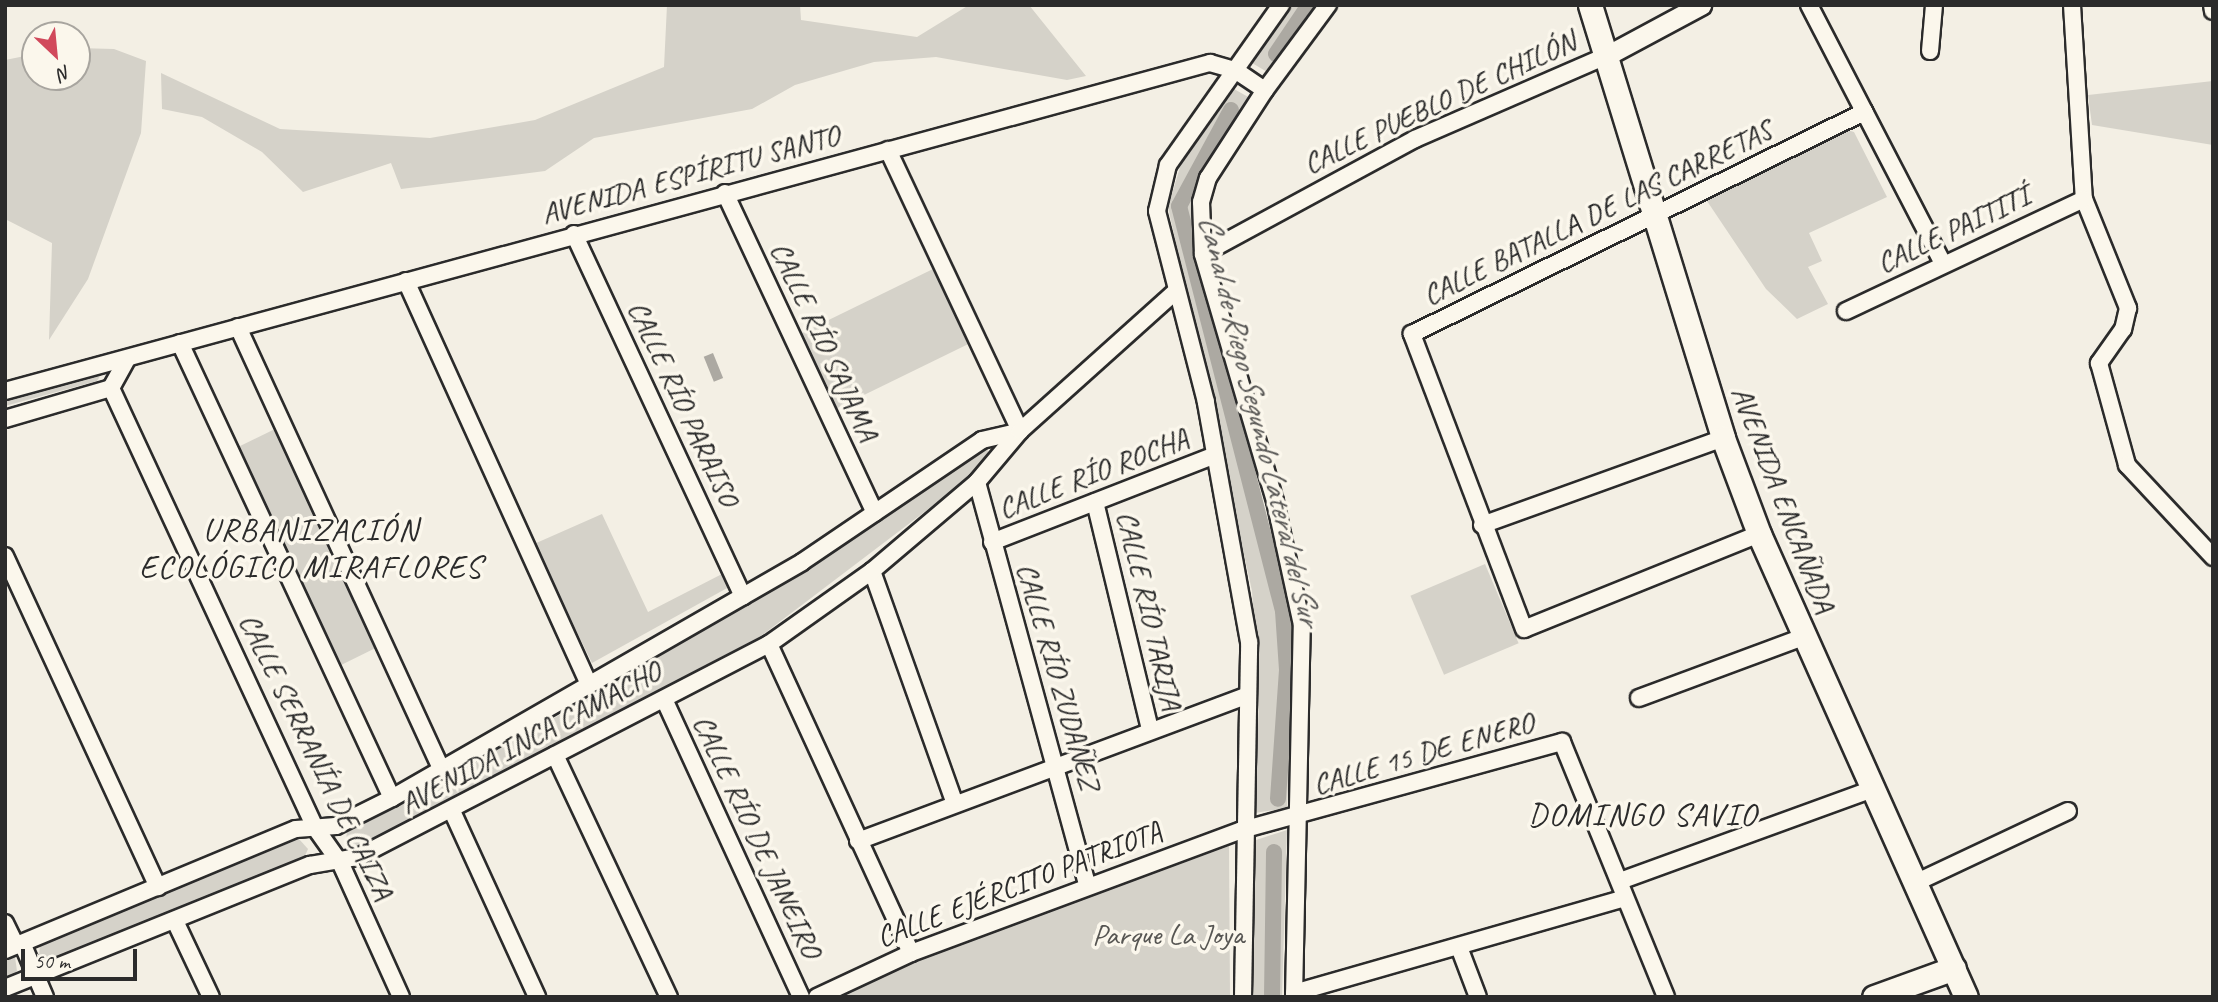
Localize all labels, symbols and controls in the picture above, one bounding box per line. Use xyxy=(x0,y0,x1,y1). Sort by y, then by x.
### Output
north arrow xyxy=(21,21,91,91)
street label: CALLE PUEBLO DE CHILÓN xyxy=(1297,23,1581,181)
text: N xyxy=(54,60,75,86)
street label: CALLE BATALLA DE LAS CARRETAS xyxy=(1417,112,1777,312)
street label: AVENIDA ESPÍRITU SANTO xyxy=(538,117,842,231)
street label: CALLE PAITITÍ xyxy=(1870,178,2036,280)
water label: Canal de Riego Segundo Lateral del Sur xyxy=(1190,212,1328,628)
street label: CALLE RÍO SAJAMA xyxy=(764,237,886,445)
street label: CALLE RÍO PARAISO xyxy=(621,294,747,512)
street label: AVENIDA ENCAÑADA xyxy=(1724,381,1844,617)
street label: CALLE RÍO ROCHA xyxy=(992,420,1194,526)
street label: CALLE RÍO TARIJA xyxy=(1110,507,1190,713)
district label: URBANIZACIÓN ECOLÓGICO MIRAFLORES xyxy=(142,512,480,587)
street label: CALLE RÍO ZUDAÑEZ xyxy=(1009,558,1109,794)
street label: CALLE SERRANÍA DE CAIZA xyxy=(233,608,401,904)
street label: AVENIDA INCA CAMACHO xyxy=(393,653,667,821)
street label: CALLE 15 DE ENERO xyxy=(1308,704,1538,802)
street label: CALLE RÍO DE JANEIRO xyxy=(686,709,830,963)
district label: DOMINGO SAVIO xyxy=(1530,796,1756,834)
street label: CALLE EJÉRCITO PATRIOTA xyxy=(871,813,1167,955)
park label: Parque La Joya xyxy=(1093,916,1243,952)
scale bar xyxy=(24,936,140,980)
text: 50 m xyxy=(34,948,70,974)

